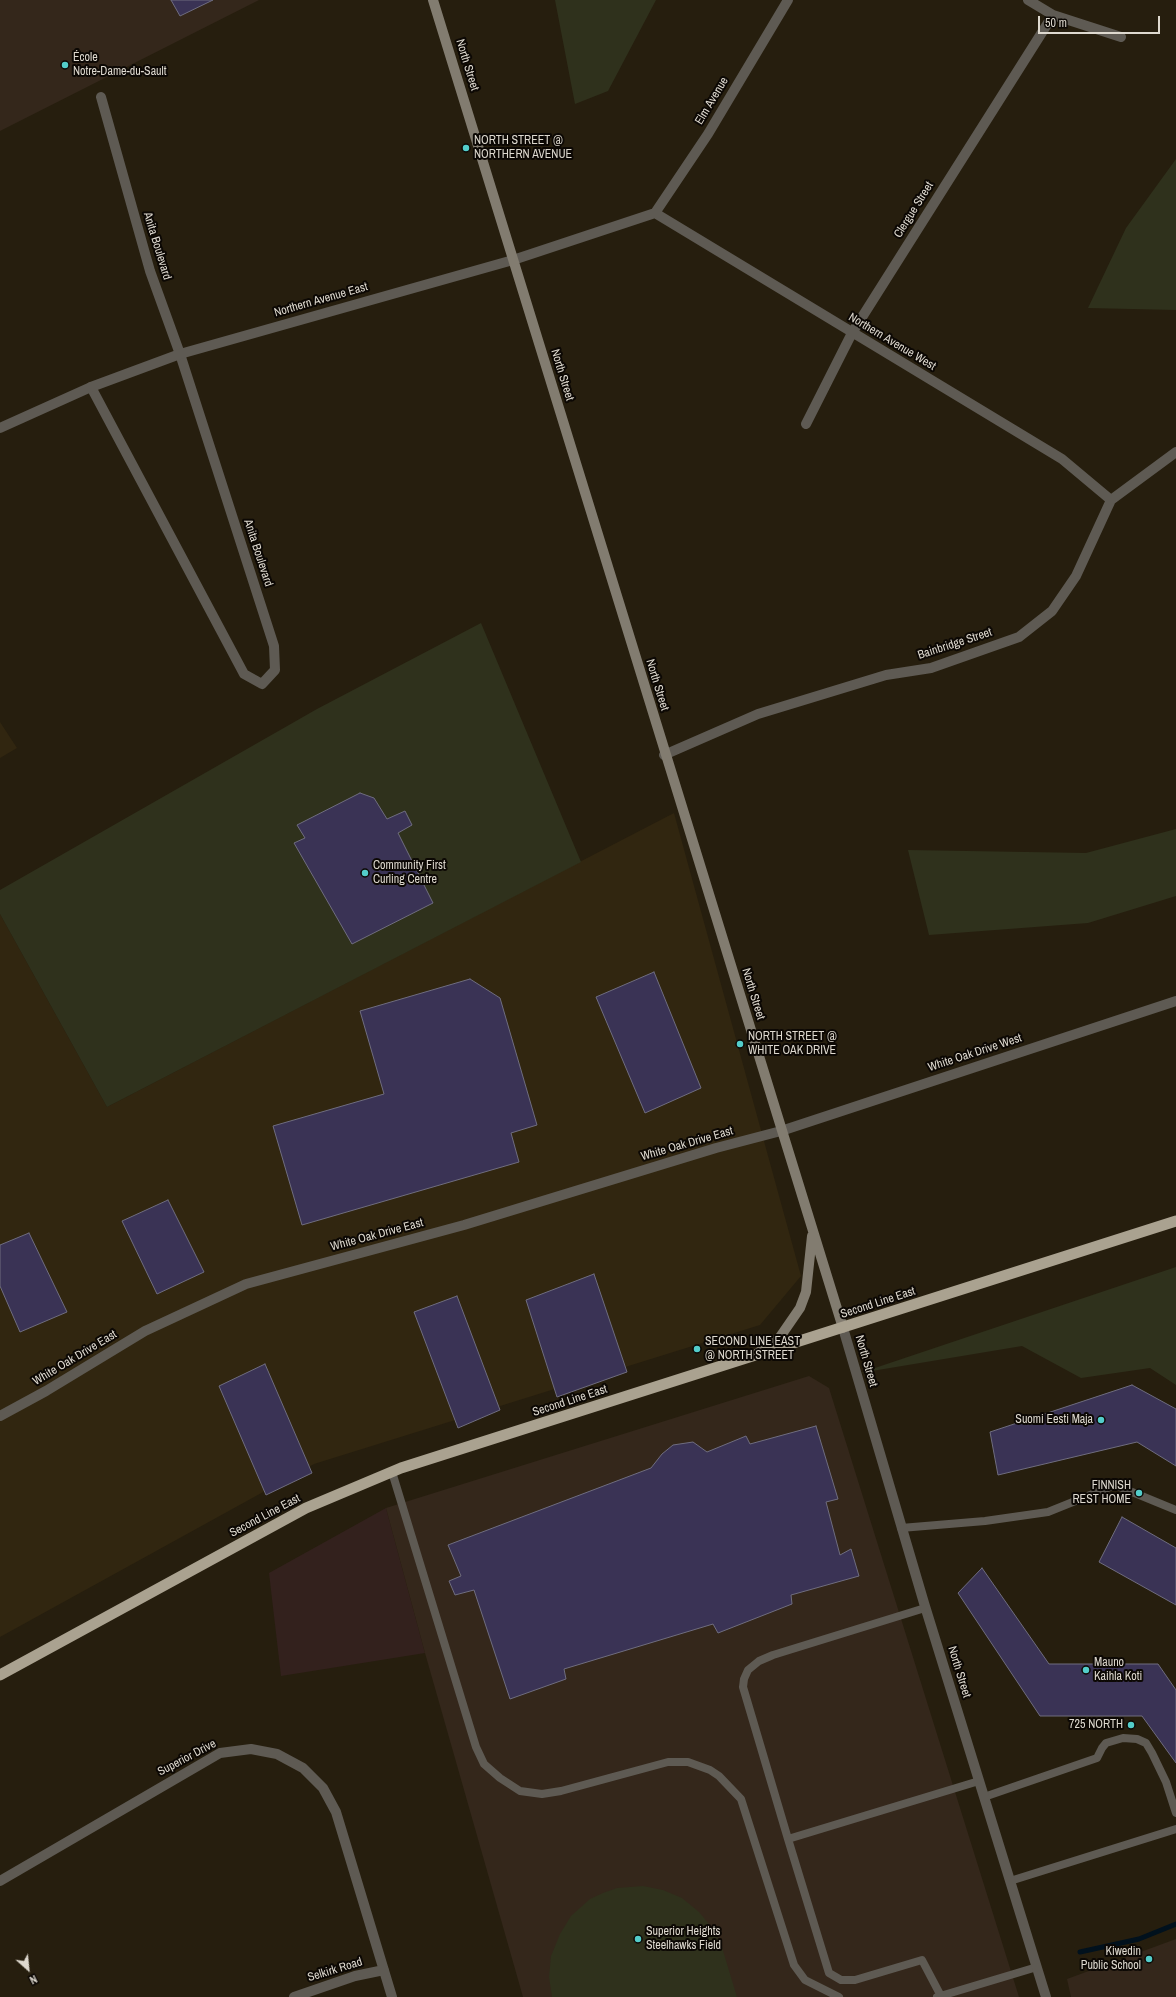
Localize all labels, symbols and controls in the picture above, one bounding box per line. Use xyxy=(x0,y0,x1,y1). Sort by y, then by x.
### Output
scale bar xyxy=(1040,8,1162,34)
text: 50 m xyxy=(1045,15,1067,31)
street label: North Street xyxy=(452,38,482,92)
place label: École Notre-Dame-du-Sault xyxy=(73,51,167,79)
marker: École Notre-Dame-du-Sault xyxy=(60,60,70,70)
street label: Elm Avenue xyxy=(692,75,732,127)
place label: NORTH STREET @ NORTHERN AVENUE xyxy=(474,134,572,162)
marker: NORTH STREET @ NORTHERN AVENUE xyxy=(461,143,471,153)
street label: Clergue Street xyxy=(891,179,937,241)
street label: Anita Boulevard xyxy=(140,210,174,282)
street label: Northern Avenue East xyxy=(273,280,369,320)
street label: Northern Avenue West xyxy=(846,310,938,374)
street label: North Street xyxy=(547,348,577,402)
street label: Anita Boulevard xyxy=(240,517,276,589)
street label: Bainbridge Street xyxy=(916,625,994,663)
street label: North Street xyxy=(642,658,672,712)
place label: Community First Curling Centre xyxy=(373,859,446,887)
marker: Community First Curling Centre xyxy=(360,868,370,878)
street label: North Street xyxy=(738,967,768,1021)
place label: NORTH STREET @ WHITE OAK DRIVE xyxy=(748,1030,837,1058)
street label: White Oak Drive West xyxy=(926,1031,1024,1075)
marker: NORTH STREET @ WHITE OAK DRIVE xyxy=(735,1039,745,1049)
street label: White Oak Drive East xyxy=(639,1124,735,1164)
street label: White Oak Drive East xyxy=(329,1216,425,1254)
street label: Second Line East xyxy=(839,1284,917,1322)
street label: White Oak Drive East xyxy=(31,1327,119,1389)
street label: North Street xyxy=(852,1334,880,1388)
place label: SECOND LINE EAST @ NORTH STREET xyxy=(705,1335,800,1363)
marker: SECOND LINE EAST @ NORTH STREET xyxy=(692,1344,702,1354)
street label: Second Line East xyxy=(531,1382,609,1420)
place label: Suomi Eesti Maja xyxy=(1015,1413,1093,1427)
marker: Suomi Eesti Maja xyxy=(1096,1415,1106,1425)
place label: FINNISH REST HOME xyxy=(1073,1479,1131,1507)
marker: FINNISH REST HOME xyxy=(1134,1488,1144,1498)
street label: Second Line East xyxy=(227,1491,303,1541)
street label: North Street xyxy=(944,1645,974,1699)
place label: Mauno Kaihla Koti xyxy=(1094,1656,1142,1684)
marker: Mauno Kaihla Koti xyxy=(1081,1665,1091,1675)
place label: 725 NORTH xyxy=(1069,1718,1123,1732)
marker: 725 NORTH xyxy=(1126,1720,1136,1730)
street label: Superior Drive xyxy=(155,1737,219,1779)
place label: Superior Heights Steelhawks Field xyxy=(646,1925,721,1953)
marker: Superior Heights Steelhawks Field xyxy=(633,1934,643,1944)
place label: Kiwedin Public School xyxy=(1081,1945,1141,1973)
north arrow xyxy=(8,1949,48,1989)
marker: Kiwedin Public School xyxy=(1144,1954,1154,1964)
street label: Selkirk Road xyxy=(306,1955,364,1985)
text: N xyxy=(27,1972,40,1987)

